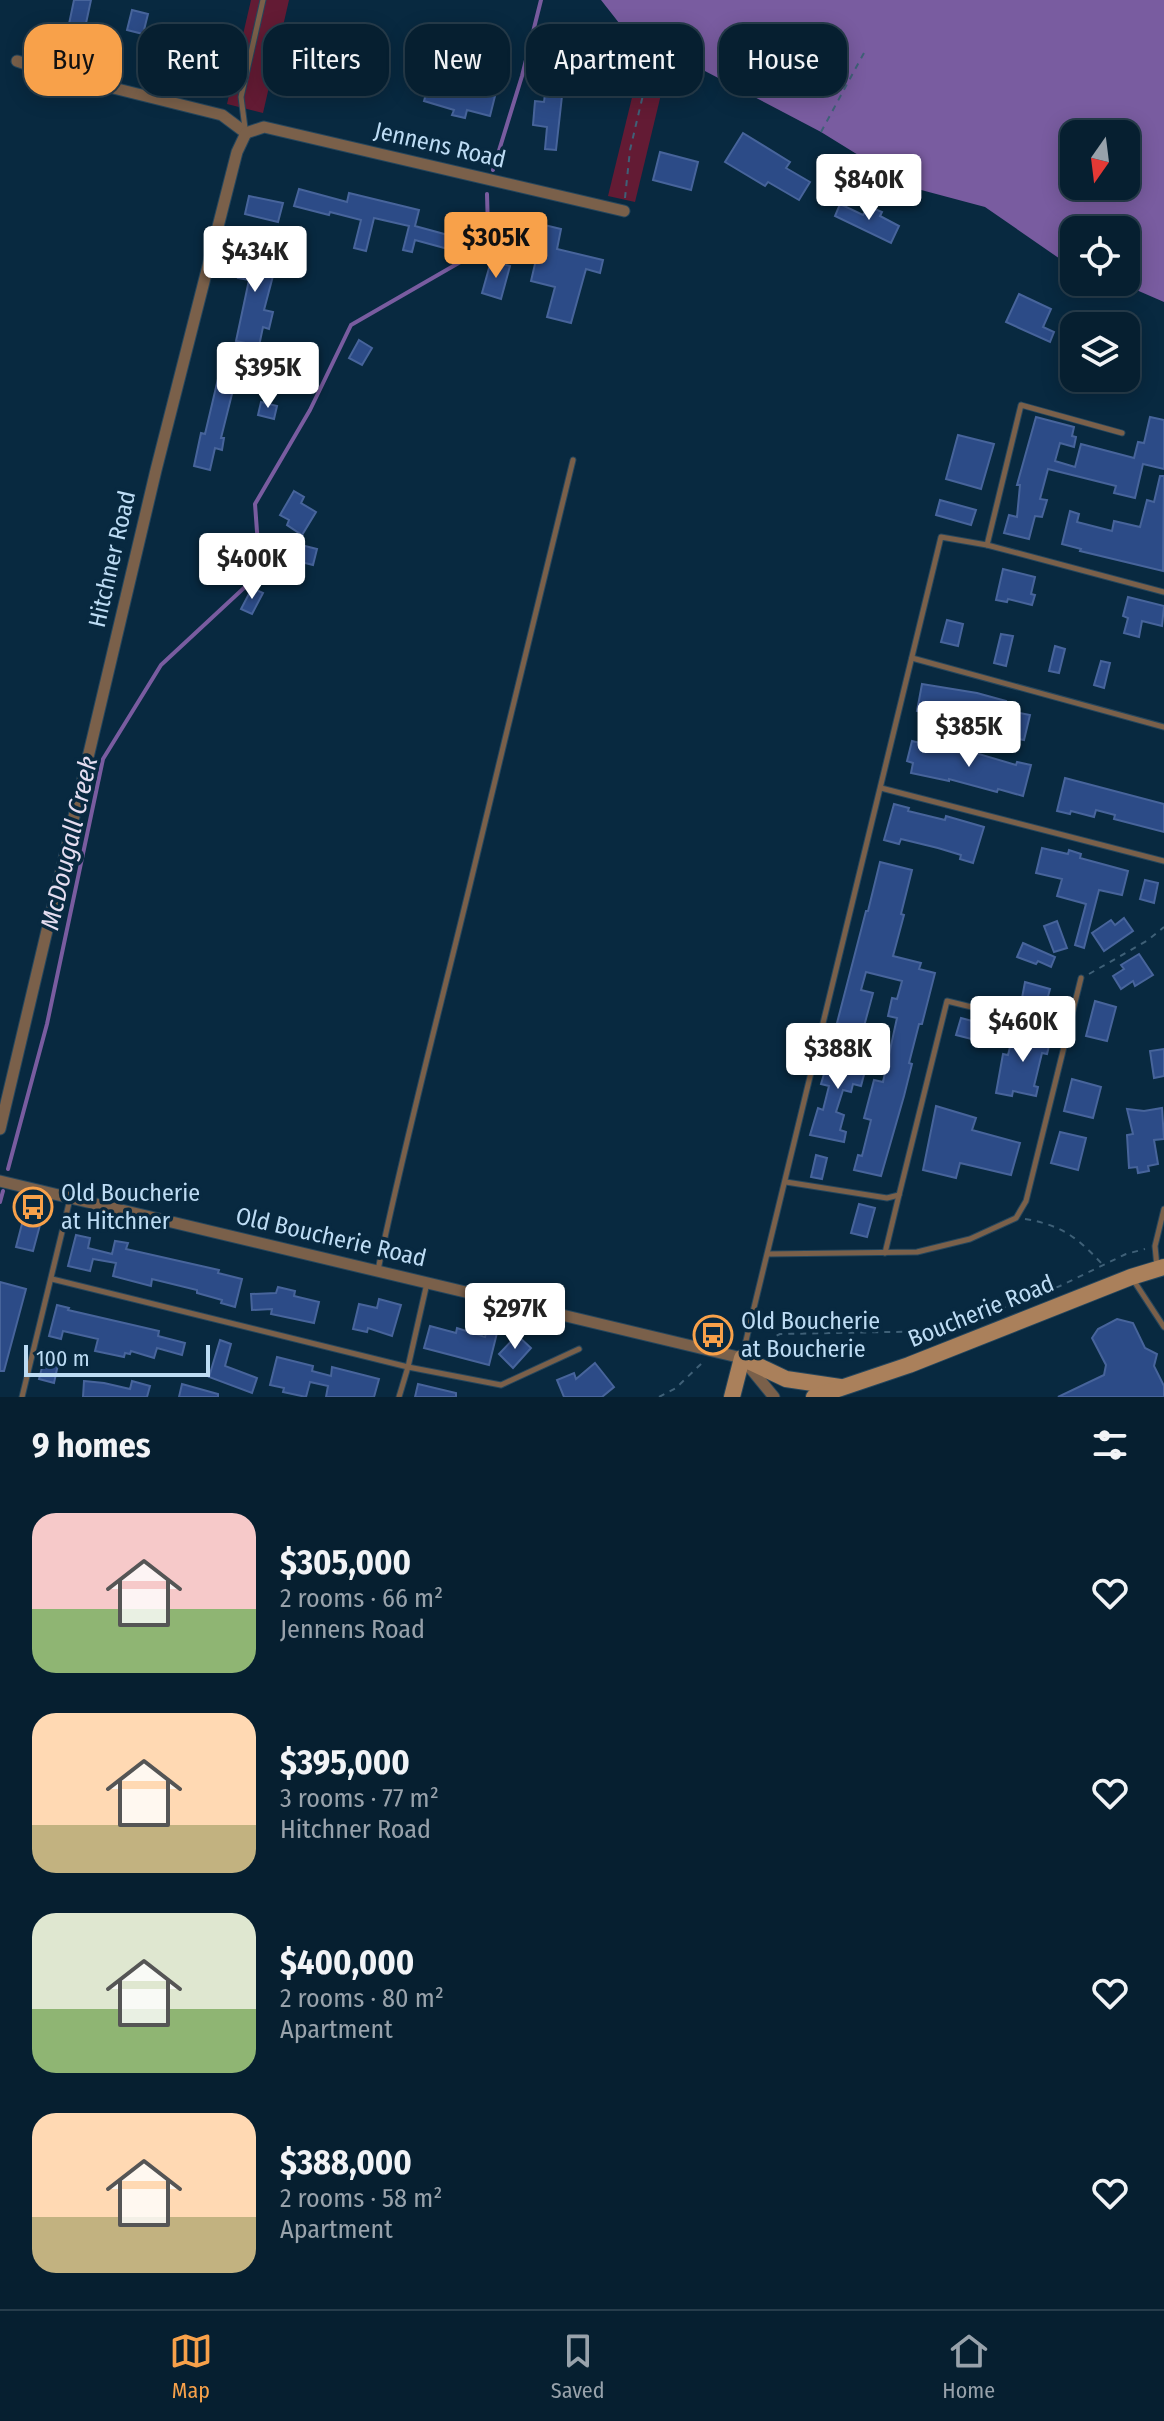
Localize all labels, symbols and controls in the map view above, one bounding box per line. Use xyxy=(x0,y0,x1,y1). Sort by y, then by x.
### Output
chip: Buy xyxy=(24,24,122,96)
chip: Rent xyxy=(138,24,247,96)
chip: Filters xyxy=(263,24,389,96)
chip: New xyxy=(405,24,510,96)
chip: Apartment xyxy=(526,24,703,96)
chip: House xyxy=(719,24,847,96)
street label: Jennens Road xyxy=(372,116,508,174)
north arrow xyxy=(1060,120,1140,200)
map controls xyxy=(1060,120,1140,392)
pin: $840K xyxy=(813,154,925,222)
text: $840K xyxy=(834,164,904,195)
pin: $305K xyxy=(440,212,552,280)
button: locate xyxy=(1060,216,1140,296)
text: $305K xyxy=(462,222,530,253)
pin: $434K xyxy=(199,226,311,294)
text: $434K xyxy=(222,236,288,267)
button: layers xyxy=(1060,312,1140,392)
pin: $395K xyxy=(212,342,324,410)
text: $395K xyxy=(235,352,301,383)
street label: Hitchner Road xyxy=(83,488,141,630)
pin: $400K xyxy=(196,533,308,601)
text: $400K xyxy=(217,543,287,574)
pin: $385K xyxy=(913,701,1025,769)
text: $385K xyxy=(936,711,1002,742)
water label: McDougall Creek xyxy=(34,753,105,933)
pin: $460K xyxy=(967,996,1079,1064)
text: $460K xyxy=(988,1006,1058,1037)
pin: $388K xyxy=(782,1023,894,1091)
text: $388K xyxy=(804,1033,872,1064)
place label: Old Boucherie at Hitchner xyxy=(61,1179,200,1235)
bus stop icon: Old Boucherie at Hitchner xyxy=(12,1186,54,1228)
street label: Old Boucherie Road xyxy=(233,1201,429,1273)
street label: Boucherie Road xyxy=(904,1269,1058,1353)
pin: $297K xyxy=(459,1283,571,1351)
text: $297K xyxy=(483,1293,547,1324)
place label: Old Boucherie at Boucherie xyxy=(741,1307,880,1363)
bus stop icon: Old Boucherie at Boucherie xyxy=(692,1314,734,1356)
scale bar xyxy=(24,1341,210,1377)
text: 100 m xyxy=(36,1345,90,1372)
icon: filters xyxy=(1088,1423,1132,1467)
text: 9 homes xyxy=(32,1425,151,1466)
text: $305,000 xyxy=(280,1542,411,1583)
icon: home xyxy=(96,1545,192,1641)
icon: heart xyxy=(1088,1571,1132,1615)
text: 2 rooms · 66 m² xyxy=(280,1583,443,1614)
text: Jennens Road xyxy=(280,1614,425,1645)
text: $395,000 xyxy=(280,1742,410,1783)
icon: home xyxy=(96,1745,192,1841)
icon: heart xyxy=(1088,1771,1132,1815)
text: 3 rooms · 77 m² xyxy=(280,1783,439,1814)
text: Hitchner Road xyxy=(280,1814,431,1845)
text: $400,000 xyxy=(280,1942,414,1983)
icon: home xyxy=(96,1945,192,2041)
icon: heart xyxy=(1088,1971,1132,2015)
text: 2 rooms · 80 m² xyxy=(280,1983,444,2014)
text: Apartment xyxy=(280,2014,393,2045)
text: $388,000 xyxy=(280,2142,412,2183)
icon: home xyxy=(96,2145,192,2241)
icon: heart xyxy=(1088,2171,1132,2215)
text: 2 rooms · 58 m² xyxy=(280,2183,442,2214)
text: Apartment xyxy=(280,2214,393,2245)
tab: Map xyxy=(169,2329,213,2404)
tab: Saved xyxy=(551,2329,605,2404)
tab: Home xyxy=(942,2329,995,2404)

